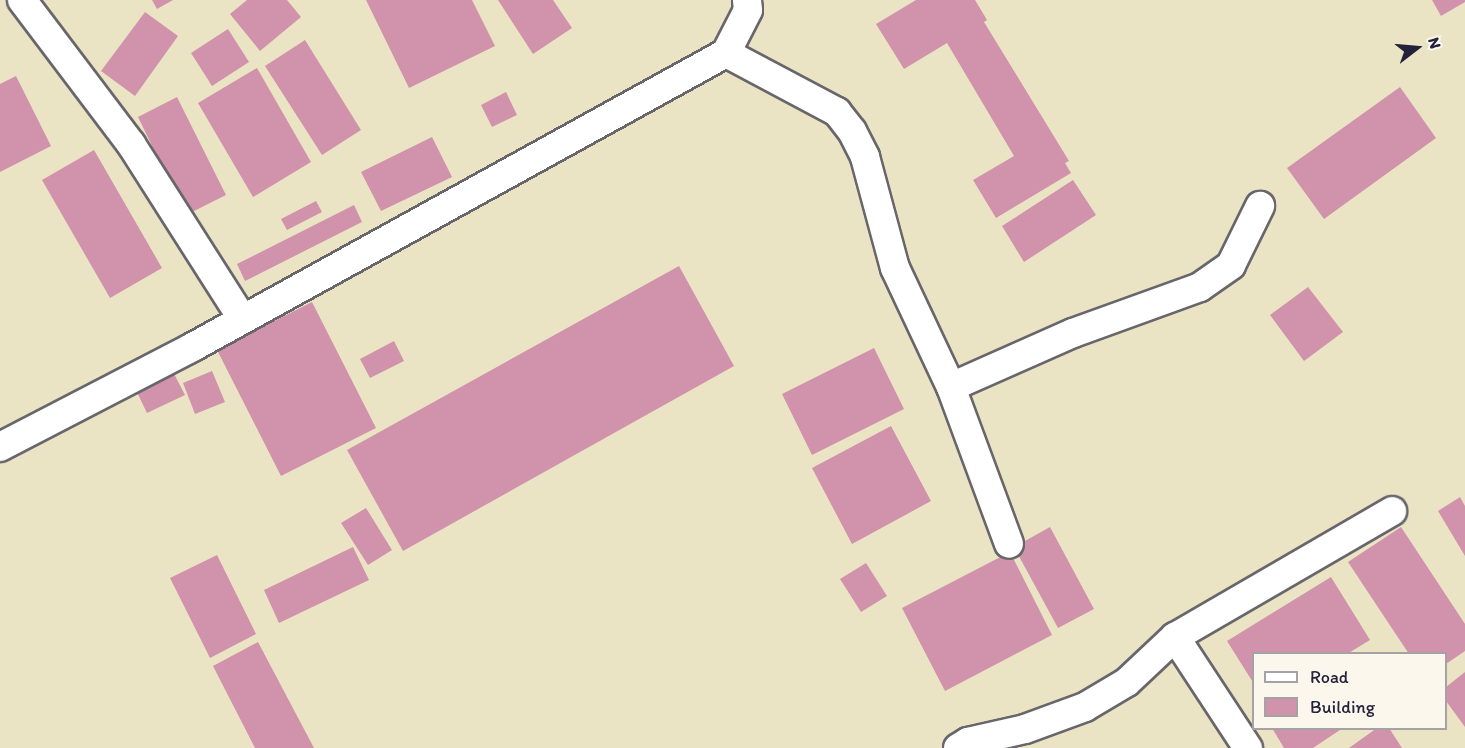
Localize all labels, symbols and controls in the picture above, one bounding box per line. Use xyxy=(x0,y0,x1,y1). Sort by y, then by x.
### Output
north arrow xyxy=(1387,18,1447,78)
text: N xyxy=(1424,35,1445,51)
legend xyxy=(1252,652,1447,730)
text: Road xyxy=(1310,666,1349,688)
text: Building xyxy=(1310,696,1375,718)

